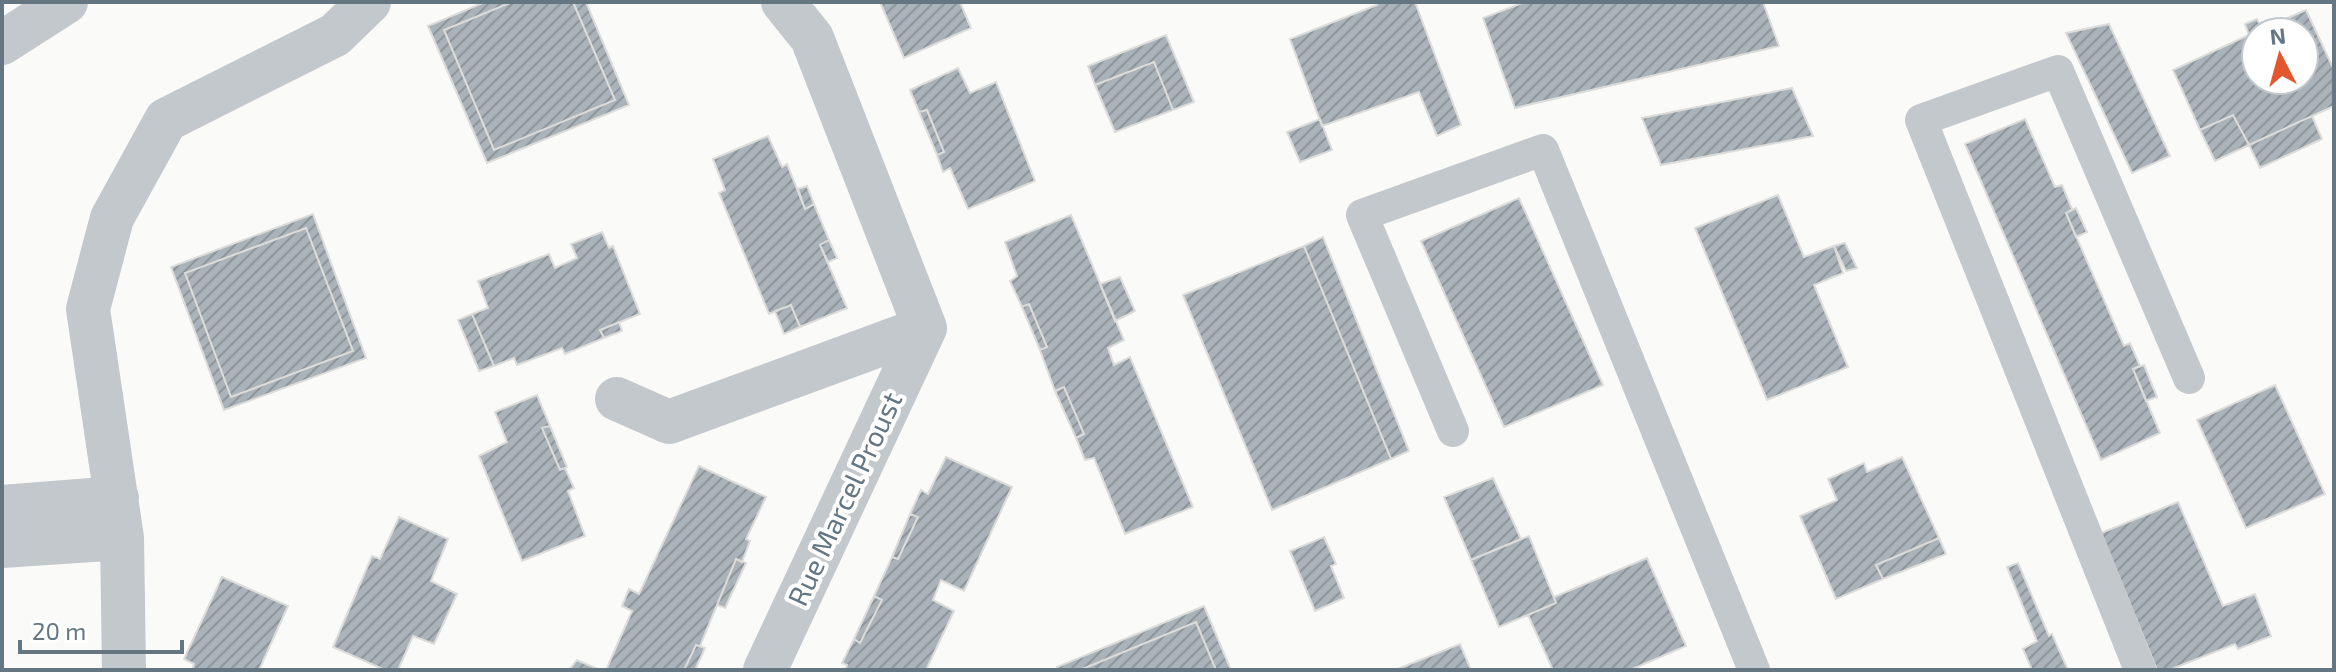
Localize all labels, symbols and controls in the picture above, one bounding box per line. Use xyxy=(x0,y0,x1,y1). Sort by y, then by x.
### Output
north arrow xyxy=(2240,16,2320,96)
text: N xyxy=(2269,21,2287,49)
street label: Rue Marcel Proust xyxy=(780,386,908,611)
scale bar xyxy=(20,604,182,654)
text: 20 m xyxy=(32,616,86,645)

